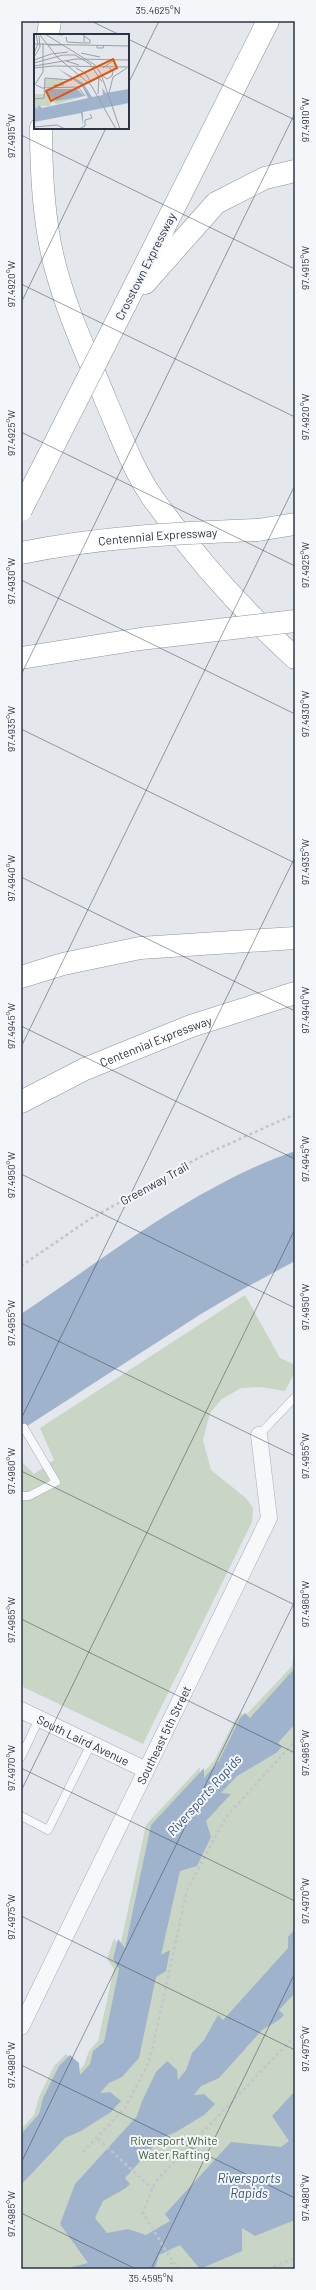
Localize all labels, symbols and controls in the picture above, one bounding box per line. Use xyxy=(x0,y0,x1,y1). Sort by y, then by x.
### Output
text: 35.4625°N xyxy=(136,4,180,16)
inset map xyxy=(34,34,129,129)
text: 97.4910°W xyxy=(299,98,311,142)
text: 97.4915°W xyxy=(5,114,17,158)
street label: Crosstown Expressway xyxy=(112,209,178,322)
text: 97.4915°W xyxy=(299,246,311,290)
text: 97.4920°W xyxy=(5,260,17,307)
text: 97.4920°W xyxy=(299,393,311,440)
text: 97.4925°W xyxy=(5,410,17,456)
street label: Centennial Expressway xyxy=(97,525,218,548)
text: 97.4925°W xyxy=(299,542,311,588)
text: 97.4930°W xyxy=(5,558,17,604)
text: 97.4930°W xyxy=(299,691,311,737)
text: 97.4935°W xyxy=(5,706,17,752)
text: 97.4935°W xyxy=(299,839,311,885)
text: 97.4940°W xyxy=(5,854,17,901)
text: 97.4940°W xyxy=(299,986,311,1033)
text: 97.4945°W xyxy=(5,1003,17,1049)
street label: Centennial Expressway xyxy=(97,1013,214,1069)
text: 97.4945°W xyxy=(299,1136,311,1182)
text: 97.4950°W xyxy=(5,1152,17,1198)
street label: Greenway Trail xyxy=(117,1158,191,1208)
text: 97.4950°W xyxy=(299,1284,311,1330)
text: 97.4955°W xyxy=(5,1300,17,1346)
text: 97.4955°W xyxy=(299,1433,311,1479)
text: 97.4960°W xyxy=(5,1448,17,1494)
text: 97.4960°W xyxy=(299,1581,311,1627)
text: 97.4965°W xyxy=(5,1597,17,1643)
street label: Southeast 5th Street xyxy=(133,1683,193,1786)
street label: South Laird Avenue xyxy=(35,1712,132,1768)
text: 97.4965°W xyxy=(299,1730,311,1776)
text: 97.4970°W xyxy=(5,1745,17,1791)
water label: Riversports Rapids xyxy=(163,1751,245,1839)
text: 97.4970°W xyxy=(299,1878,311,1924)
text: 97.4975°W xyxy=(5,1894,17,1940)
text: 97.4975°W xyxy=(299,2026,311,2072)
text: 97.4980°W xyxy=(5,2042,17,2088)
park label: Riversport White Water Rafting xyxy=(130,2133,218,2161)
water label: Riversports Rapids xyxy=(217,2170,281,2201)
text: 97.4980°W xyxy=(299,2175,311,2221)
text: 97.4985°W xyxy=(5,2191,17,2237)
text: 35.4595°N xyxy=(129,2272,173,2284)

